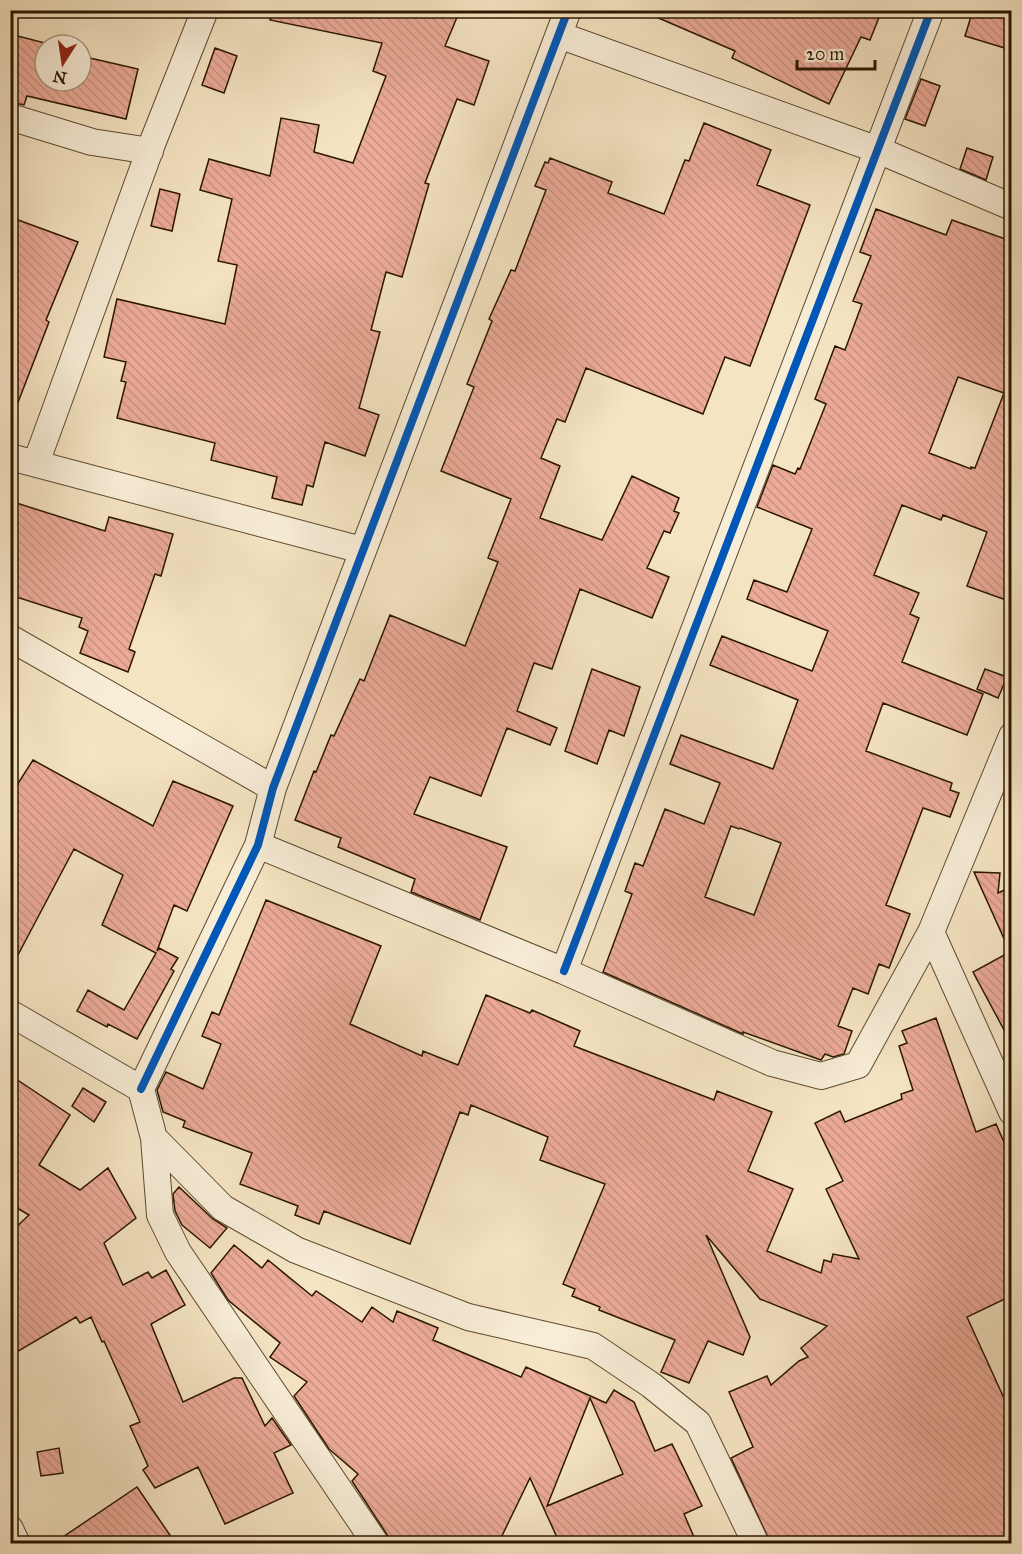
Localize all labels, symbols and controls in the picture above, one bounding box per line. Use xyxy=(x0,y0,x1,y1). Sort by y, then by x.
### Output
north arrow xyxy=(33,33,93,93)
scale bar xyxy=(797,33,875,71)
text: 20 m xyxy=(806,43,844,65)
text: N xyxy=(51,66,69,88)

